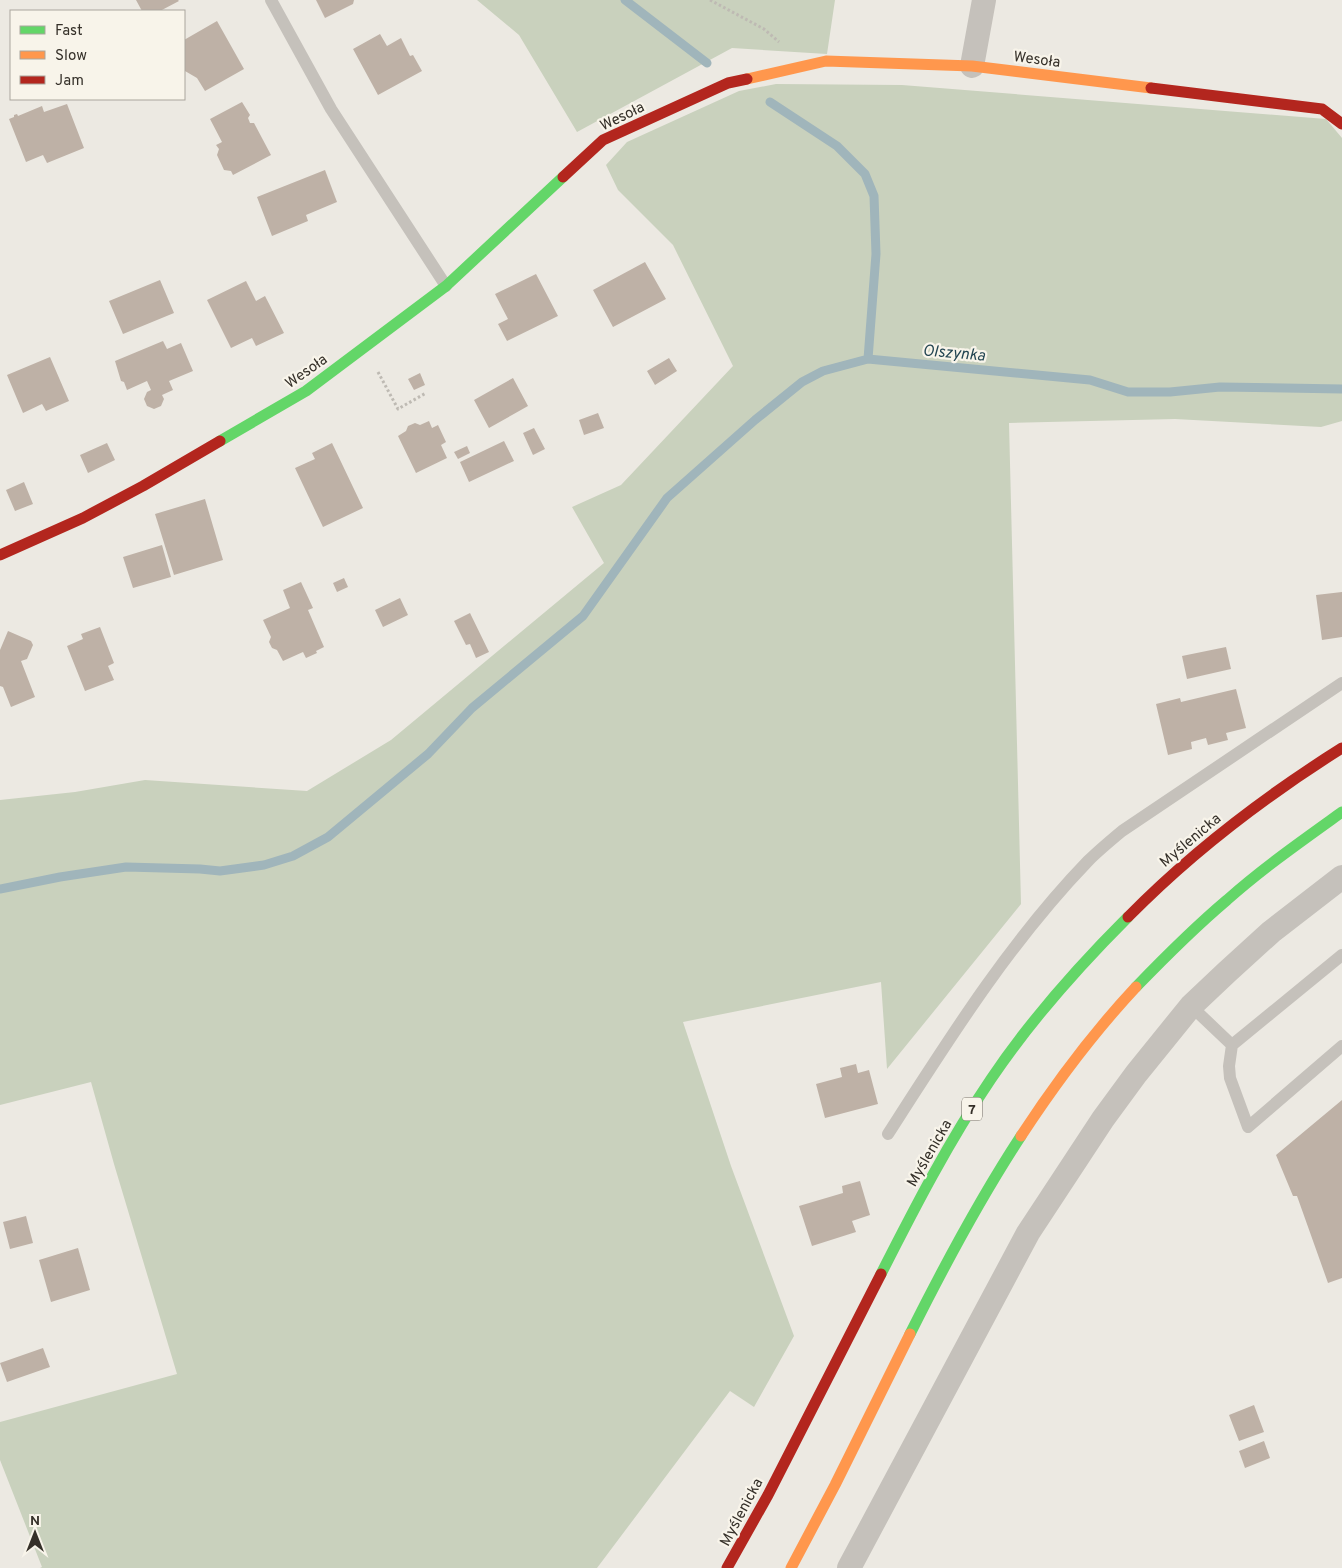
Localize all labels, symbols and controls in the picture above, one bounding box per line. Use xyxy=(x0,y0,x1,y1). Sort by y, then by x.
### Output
legend xyxy=(10,10,185,100)
text: Fast xyxy=(55,22,83,41)
text: Slow xyxy=(55,47,87,66)
street label: Wesoła xyxy=(1012,48,1061,73)
text: Jam xyxy=(55,72,84,91)
street label: Wesoła xyxy=(597,98,648,136)
water label: Olszynka xyxy=(922,341,987,367)
street label: Wesoła xyxy=(282,351,332,394)
street label: Myślenicka xyxy=(1156,810,1226,872)
road number: 7 xyxy=(962,1098,982,1120)
street label: Myślenicka xyxy=(903,1117,957,1191)
street label: Myślenicka xyxy=(716,1475,768,1550)
north arrow xyxy=(10,1508,60,1558)
text: N xyxy=(30,1513,40,1530)

